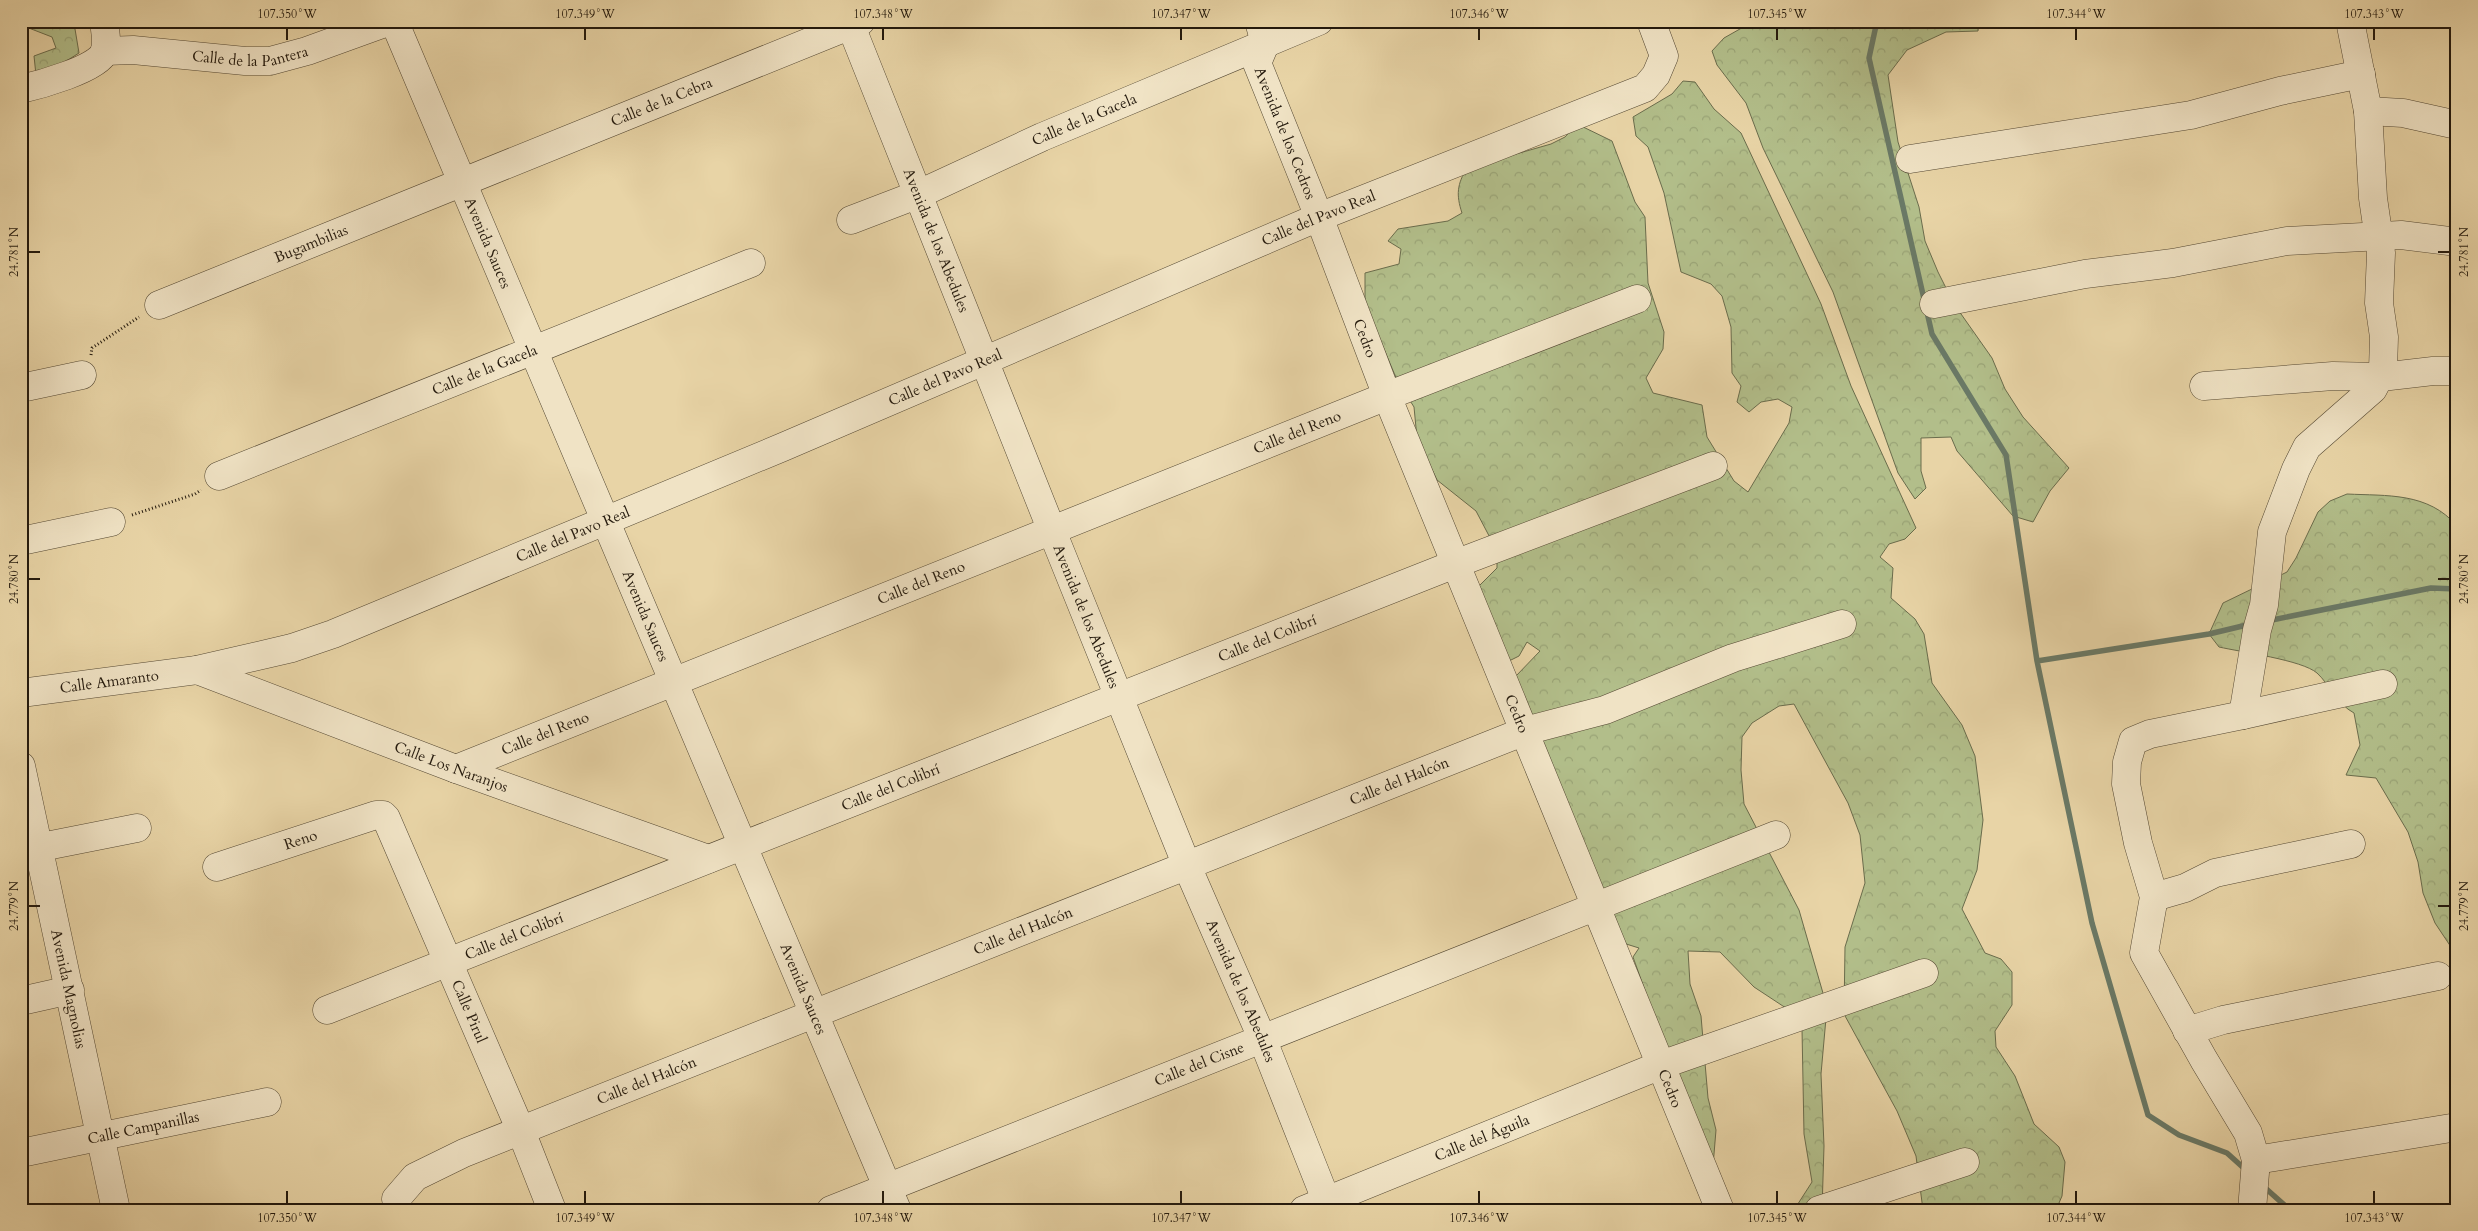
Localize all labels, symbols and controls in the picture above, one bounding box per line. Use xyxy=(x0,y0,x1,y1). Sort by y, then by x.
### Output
text: 107.350°W xyxy=(257,6,317,22)
text: 107.349°W xyxy=(555,6,615,22)
text: 107.348°W xyxy=(853,6,913,22)
text: 107.347°W xyxy=(1151,6,1211,22)
text: 107.346°W xyxy=(1449,6,1509,22)
text: 107.345°W xyxy=(1747,6,1807,22)
text: 107.344°W xyxy=(2046,6,2106,22)
text: 107.343°W xyxy=(2344,6,2404,22)
street label: Calle de la Pantera xyxy=(191,41,311,71)
street label: Avenida de los Cedros xyxy=(1250,64,1321,202)
street label: Calle de la Cebra xyxy=(608,72,716,131)
street label: Calle de la Gacela xyxy=(1028,88,1140,150)
street label: Avenida de los Abedules xyxy=(899,165,974,315)
street label: Calle del Pavo Real xyxy=(1258,186,1379,251)
street label: Avenida Sauces xyxy=(460,194,516,292)
street label: Bugambilias xyxy=(271,220,351,267)
text: 24.781°N xyxy=(6,226,22,277)
text: 24.781°N xyxy=(2456,226,2472,277)
street label: Cedro xyxy=(1349,316,1381,360)
street label: Calle de la Gacela xyxy=(429,339,541,400)
street label: Calle del Pavo Real xyxy=(885,344,1005,411)
street label: Calle del Reno xyxy=(1250,405,1344,459)
street label: Calle del Pavo Real xyxy=(513,502,633,567)
street label: Avenida de los Abedules xyxy=(1048,541,1124,691)
text: 24.780°N xyxy=(6,553,22,604)
text: 24.780°N xyxy=(2456,553,2472,604)
street label: Calle del Reno xyxy=(874,556,968,609)
street label: Avenida Sauces xyxy=(618,567,674,665)
street label: Calle del Colibrí xyxy=(1215,610,1319,667)
street label: Calle Amaranto xyxy=(59,665,160,698)
street label: Cedro xyxy=(1500,691,1534,736)
street label: Calle del Reno xyxy=(498,707,592,760)
street label: Calle Los Naranjos xyxy=(392,736,511,797)
street label: Calle del Halcón xyxy=(1346,752,1452,810)
street label: Calle del Colibrí xyxy=(838,759,943,816)
street label: Reno xyxy=(281,825,320,854)
text: 24.779°N xyxy=(6,880,22,931)
text: 24.779°N xyxy=(2456,880,2472,931)
street label: Calle del Halcón xyxy=(970,902,1076,960)
street label: Calle del Colibrí xyxy=(462,908,566,965)
street label: Avenida de los Abedules xyxy=(1201,916,1281,1065)
street label: Avenida Magnolias xyxy=(46,927,91,1050)
street label: Avenida Sauces xyxy=(775,940,832,1038)
street label: Calle Pirul xyxy=(447,976,492,1046)
street label: Calle del Cisne xyxy=(1151,1037,1247,1091)
street label: Calle del Halcón xyxy=(594,1051,700,1109)
street label: Cedro xyxy=(1653,1066,1687,1111)
street label: Calle Campanillas xyxy=(86,1106,201,1149)
street label: Calle del Águila xyxy=(1431,1109,1533,1166)
text: 107.350°W xyxy=(257,1210,317,1226)
text: 107.349°W xyxy=(555,1210,615,1226)
text: 107.348°W xyxy=(853,1210,913,1226)
text: 107.347°W xyxy=(1151,1210,1211,1226)
text: 107.346°W xyxy=(1449,1210,1509,1226)
text: 107.345°W xyxy=(1747,1210,1807,1226)
text: 107.344°W xyxy=(2046,1210,2106,1226)
text: 107.343°W xyxy=(2344,1210,2404,1226)

